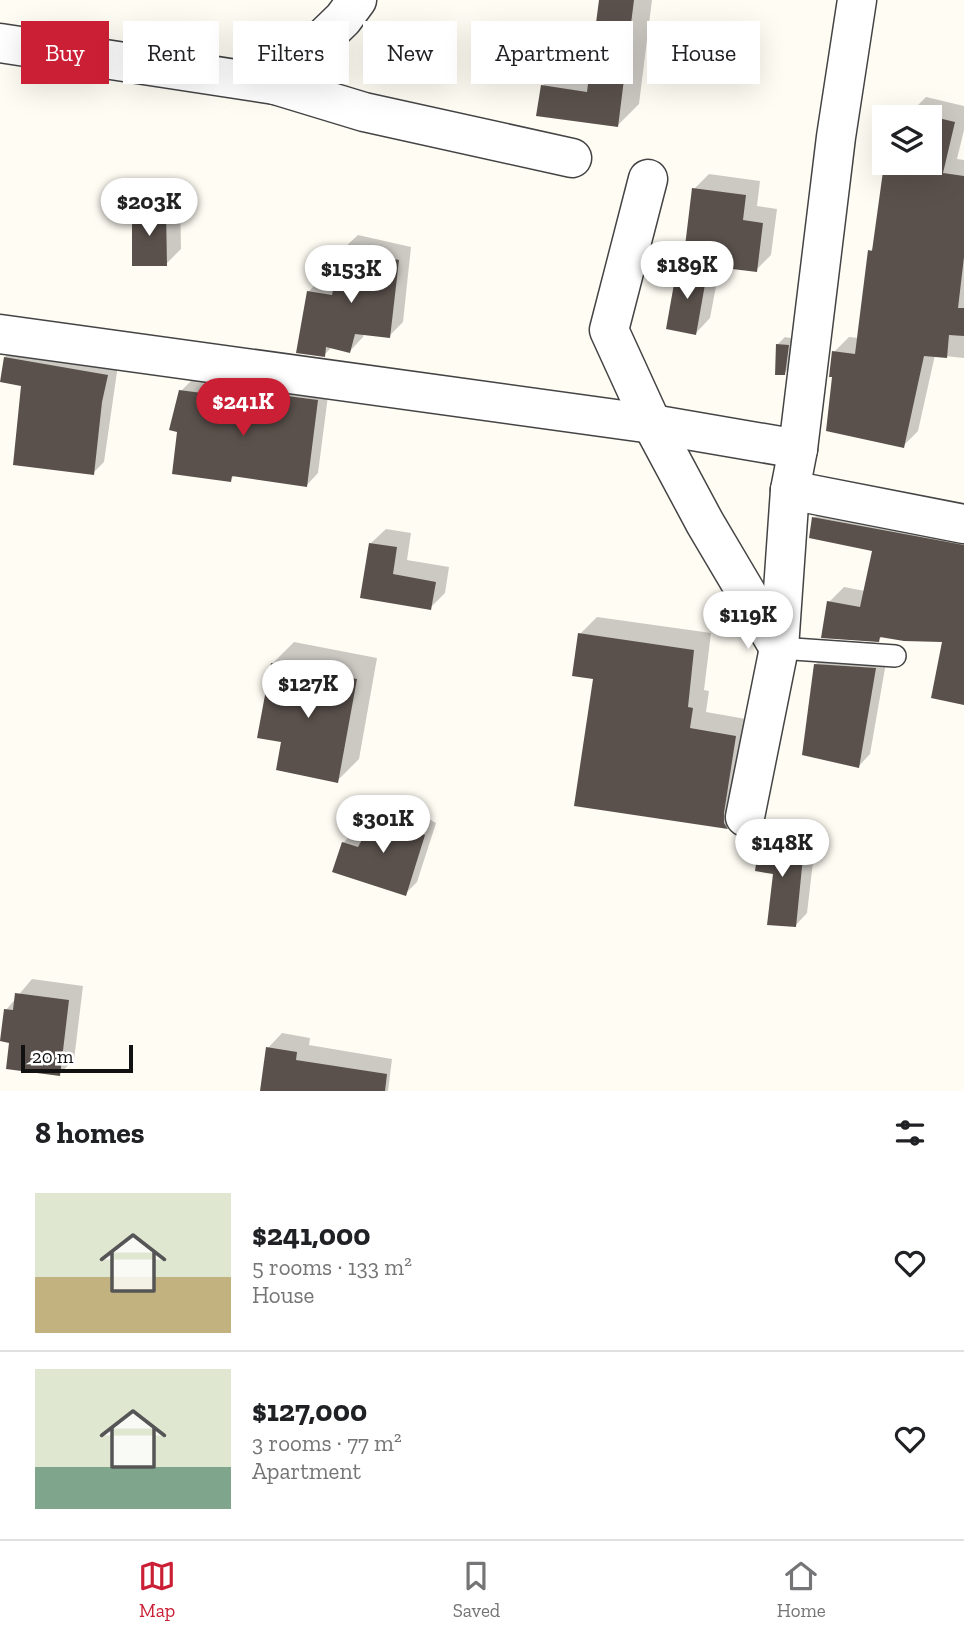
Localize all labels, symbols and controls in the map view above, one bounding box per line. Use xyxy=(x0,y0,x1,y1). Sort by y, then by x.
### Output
chip: Buy xyxy=(21,21,109,84)
chip: Rent xyxy=(123,21,219,84)
chip: Filters xyxy=(233,21,349,84)
chip: New xyxy=(363,21,457,84)
chip: Apartment xyxy=(471,21,633,84)
chip: House xyxy=(647,21,760,84)
map controls xyxy=(872,105,942,175)
button: layers xyxy=(872,105,942,175)
pin: $203K xyxy=(100,178,198,238)
text: $203K xyxy=(117,187,181,215)
pin: $189K xyxy=(638,242,736,301)
pin: $153K xyxy=(302,246,400,305)
text: $189K xyxy=(657,250,717,278)
text: $153K xyxy=(321,254,381,282)
pin: $241K xyxy=(194,378,292,438)
text: $241K xyxy=(212,387,274,415)
pin: $119K xyxy=(699,592,797,651)
text: $119K xyxy=(719,600,777,628)
pin: $127K xyxy=(259,660,357,720)
text: $127K xyxy=(278,669,338,697)
pin: $301K xyxy=(334,796,432,855)
text: $301K xyxy=(352,804,414,832)
pin: $148K xyxy=(733,820,831,879)
text: $148K xyxy=(751,828,813,856)
scale bar xyxy=(21,1042,133,1074)
text: 20 m xyxy=(32,1045,73,1068)
icon: filters xyxy=(891,1114,929,1152)
text: 8 homes xyxy=(35,1115,144,1151)
text: $241,000 xyxy=(252,1217,371,1253)
icon: home xyxy=(91,1221,175,1305)
icon: heart xyxy=(891,1244,929,1282)
text: 5 rooms · 133 m² xyxy=(252,1253,412,1281)
text: House xyxy=(252,1281,314,1309)
text: $127,000 xyxy=(252,1393,367,1429)
icon: home xyxy=(91,1397,175,1481)
icon: heart xyxy=(891,1420,929,1458)
text: 3 rooms · 77 m² xyxy=(252,1429,402,1457)
text: Apartment xyxy=(252,1457,361,1485)
tab: Map xyxy=(138,1557,176,1622)
tab: Saved xyxy=(453,1557,500,1622)
tab: Home xyxy=(777,1557,826,1622)

